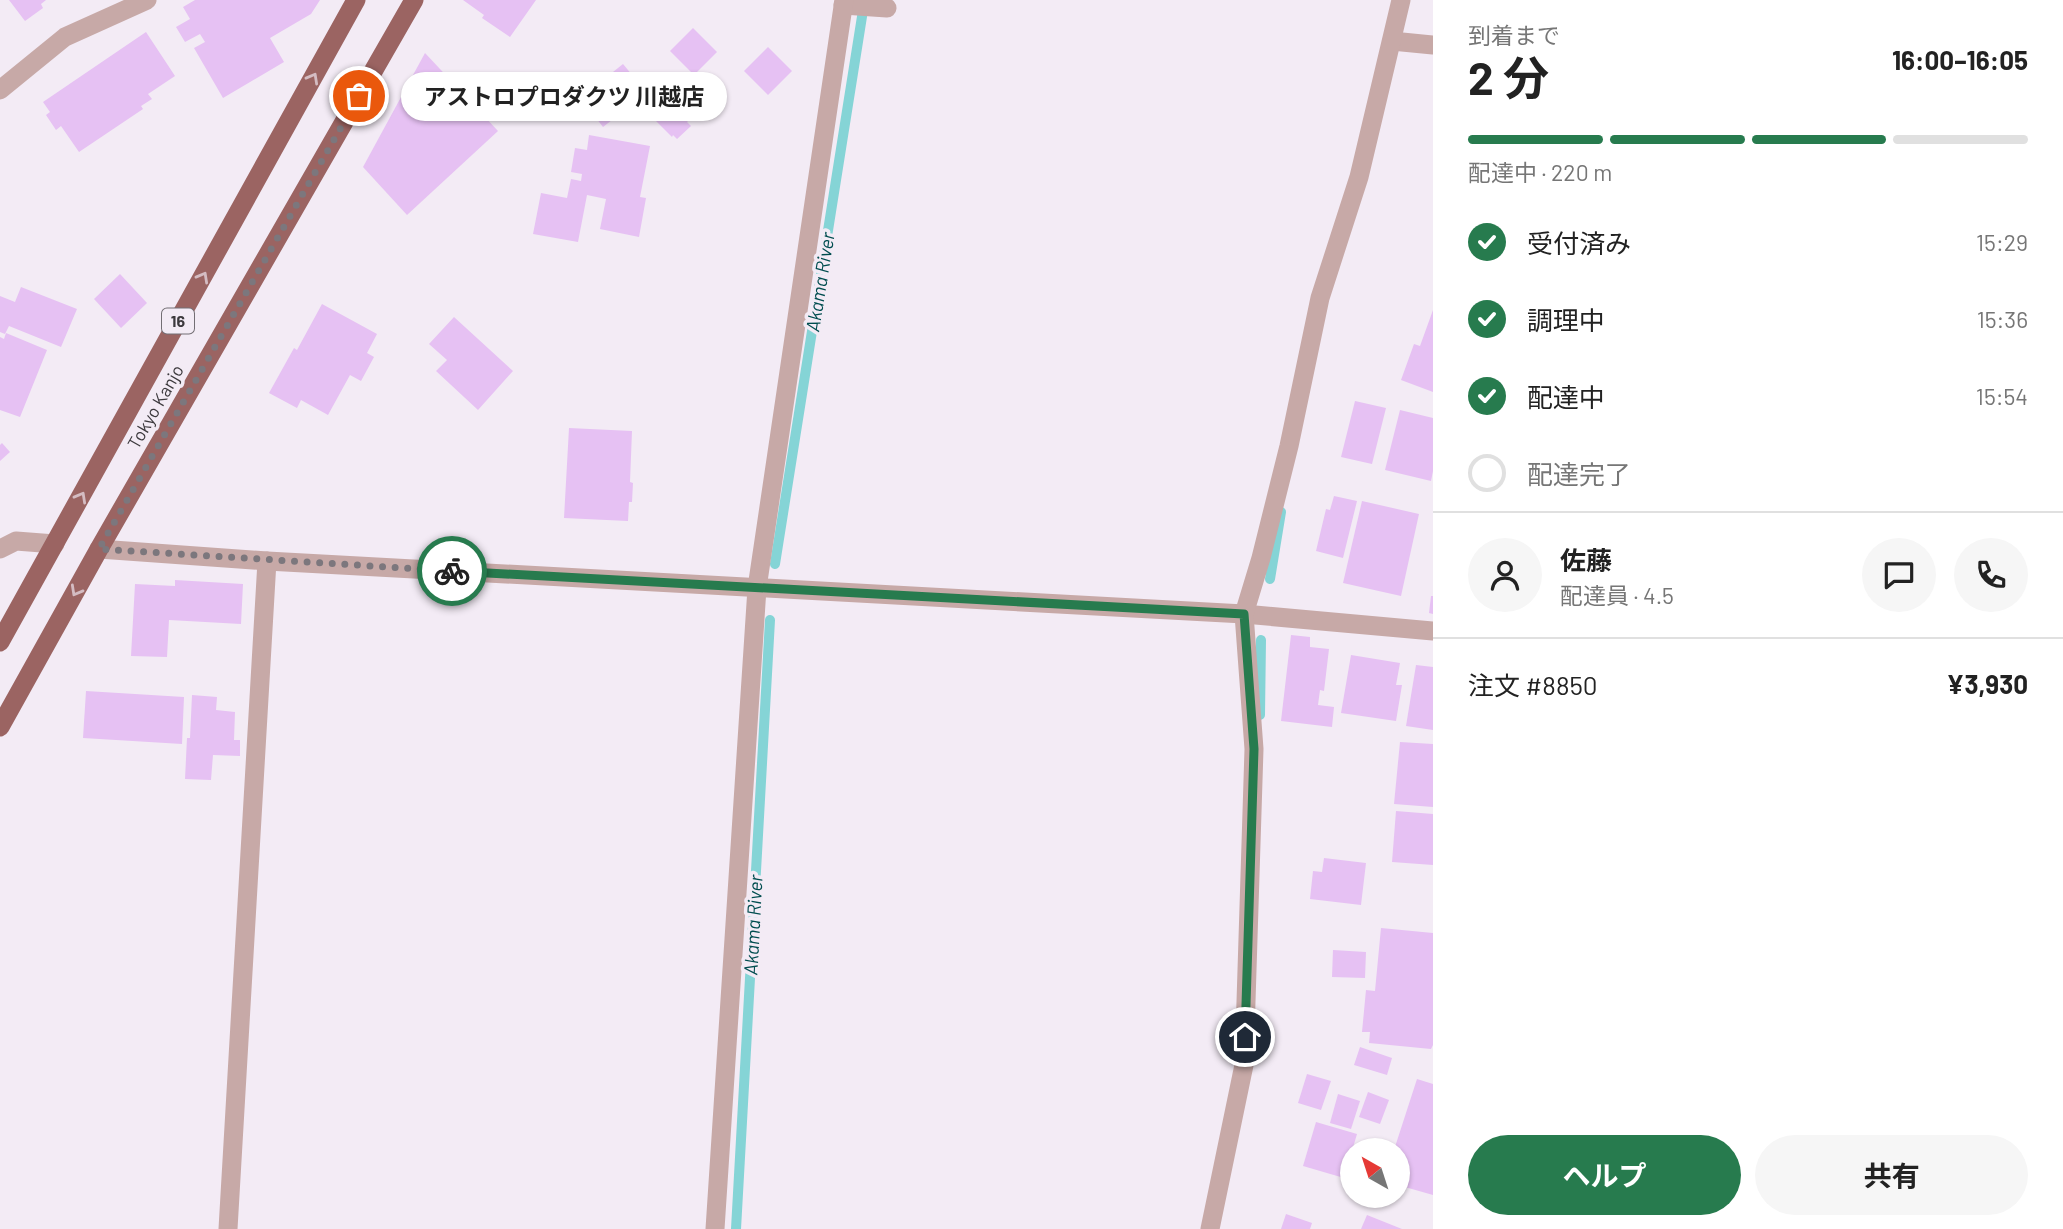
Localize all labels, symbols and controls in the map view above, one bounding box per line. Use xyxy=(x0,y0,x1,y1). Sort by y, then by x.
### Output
text: 到着まで xyxy=(1468,21,1560,49)
text: 16:00–16:05 xyxy=(1892,44,2028,75)
text: 2 分 xyxy=(1468,49,1549,104)
pin xyxy=(329,66,389,126)
one-way arrow xyxy=(305,72,318,85)
callout: アストロプロダクツ 川越店 xyxy=(401,72,726,120)
icon: bag xyxy=(340,77,378,115)
text: アストロプロダクツ 川越店 xyxy=(424,82,704,110)
text: 配達中 · 220 m xyxy=(1468,158,1612,186)
icon: check xyxy=(1468,223,1506,261)
text: 受付済み xyxy=(1527,227,1631,258)
text: 15:29 xyxy=(1976,228,2028,256)
water label: Akama River xyxy=(800,229,839,333)
one-way arrow xyxy=(195,271,208,284)
icon: check xyxy=(1468,300,1506,338)
text: 調理中 xyxy=(1527,304,1605,335)
text: 15:36 xyxy=(1977,305,2028,333)
road number: 16 xyxy=(162,308,194,334)
street label: Tokyo Kanjo xyxy=(122,361,188,452)
icon: check xyxy=(1468,377,1506,415)
text: 配達中 xyxy=(1527,381,1605,412)
text: 15:54 xyxy=(1976,382,2028,410)
text: 配達完了 xyxy=(1527,458,1631,489)
one-way arrow xyxy=(73,492,86,505)
courier xyxy=(417,536,487,606)
button: person xyxy=(1468,538,1542,612)
button: chat xyxy=(1862,538,1936,612)
button: phone xyxy=(1954,538,2028,612)
text: 佐藤 xyxy=(1560,544,1612,575)
icon: bike xyxy=(433,552,471,590)
text: 配達員 · 4.5 xyxy=(1560,581,1674,609)
one-way arrow xyxy=(71,584,84,596)
text: ¥3,930 xyxy=(1947,668,2028,699)
text: 注文 #8850 xyxy=(1468,669,1597,700)
water label: Akama River xyxy=(738,873,767,976)
pin xyxy=(1215,1007,1275,1067)
icon: home xyxy=(1226,1018,1264,1056)
button: ヘルプ xyxy=(1468,1135,1741,1215)
button: 共有 xyxy=(1755,1135,2028,1215)
north arrow xyxy=(1340,1138,1410,1208)
map controls xyxy=(1340,1138,1410,1208)

